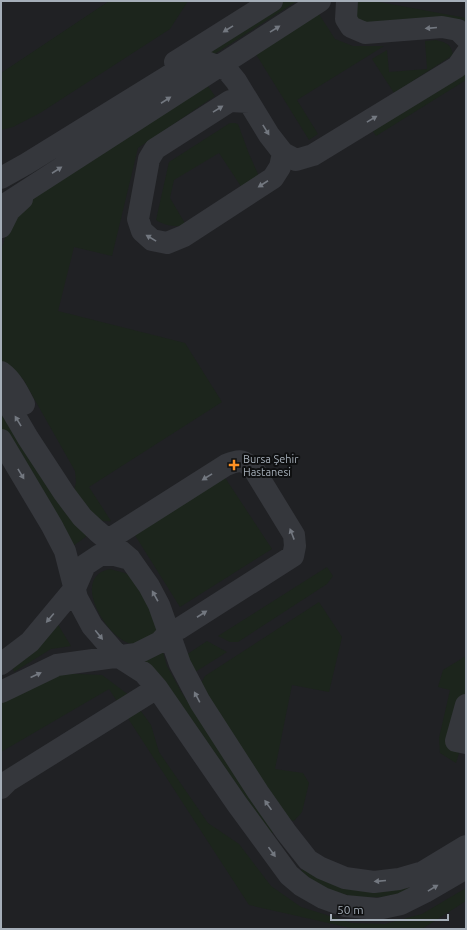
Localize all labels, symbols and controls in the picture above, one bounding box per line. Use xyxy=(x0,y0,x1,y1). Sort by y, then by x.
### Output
one-way arrow xyxy=(223,25,233,33)
one-way arrow xyxy=(270,25,280,33)
one-way arrow xyxy=(425,25,437,32)
one-way arrow xyxy=(161,96,171,104)
one-way arrow xyxy=(213,105,223,113)
one-way arrow xyxy=(366,115,378,122)
one-way arrow xyxy=(262,124,269,136)
one-way arrow xyxy=(51,167,63,174)
one-way arrow xyxy=(258,180,268,188)
one-way arrow xyxy=(146,234,157,241)
one-way arrow xyxy=(14,415,21,427)
place label: Bursa Şehir Hastanesi xyxy=(243,453,299,478)
marker: Bursa Şehir Hastanesi xyxy=(228,459,240,471)
one-way arrow xyxy=(17,468,24,480)
one-way arrow xyxy=(202,473,212,481)
one-way arrow xyxy=(289,528,295,540)
one-way arrow xyxy=(151,591,158,602)
one-way arrow xyxy=(197,610,207,618)
one-way arrow xyxy=(46,612,55,623)
one-way arrow xyxy=(94,629,103,640)
one-way arrow xyxy=(31,672,42,678)
one-way arrow xyxy=(194,691,200,702)
one-way arrow xyxy=(264,800,272,811)
one-way arrow xyxy=(268,846,276,857)
one-way arrow xyxy=(374,878,386,885)
one-way arrow xyxy=(428,884,438,892)
scale bar xyxy=(331,896,448,922)
text: 50 m xyxy=(337,903,364,916)

